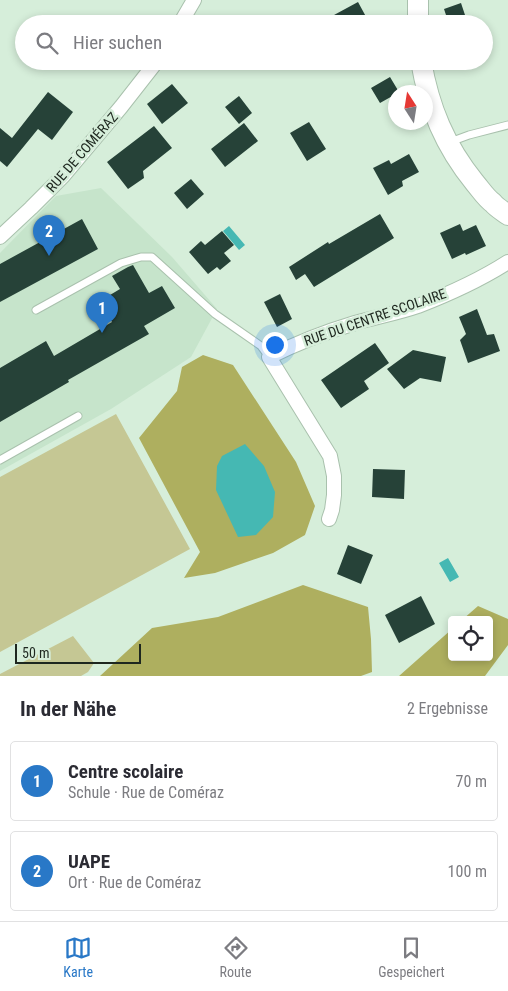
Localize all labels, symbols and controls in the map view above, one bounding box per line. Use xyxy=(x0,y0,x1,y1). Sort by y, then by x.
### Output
search box xyxy=(15,15,493,70)
icon: search xyxy=(33,29,61,57)
text: Hier suchen xyxy=(73,31,162,54)
north arrow xyxy=(388,85,433,130)
street label: RUE DE COMÉRAZ xyxy=(42,108,121,195)
pin: 2 xyxy=(33,215,65,256)
street label: RUE DU CENTRE SCOLAIRE xyxy=(302,285,448,349)
pin: 1 xyxy=(86,292,118,333)
your location xyxy=(262,332,288,358)
map controls xyxy=(448,616,493,661)
button: locate xyxy=(448,616,493,661)
scale bar xyxy=(15,641,141,664)
text: 50 m xyxy=(22,645,50,661)
text: In der Nähe xyxy=(20,697,116,721)
text: 2 Ergebnisse xyxy=(407,699,488,718)
text: Centre scolaire xyxy=(68,760,183,783)
text: 1 xyxy=(33,772,41,791)
text: 70 m xyxy=(455,772,487,791)
text: Schule · Rue de Coméraz xyxy=(68,783,224,802)
text: UAPE xyxy=(68,850,110,873)
text: 2 xyxy=(33,862,41,881)
text: 100 m xyxy=(448,862,487,881)
text: Ort · Rue de Coméraz xyxy=(68,873,201,892)
tab: Karte xyxy=(63,934,93,980)
tab: Route xyxy=(220,934,252,980)
tab: Gespeichert xyxy=(378,934,445,980)

